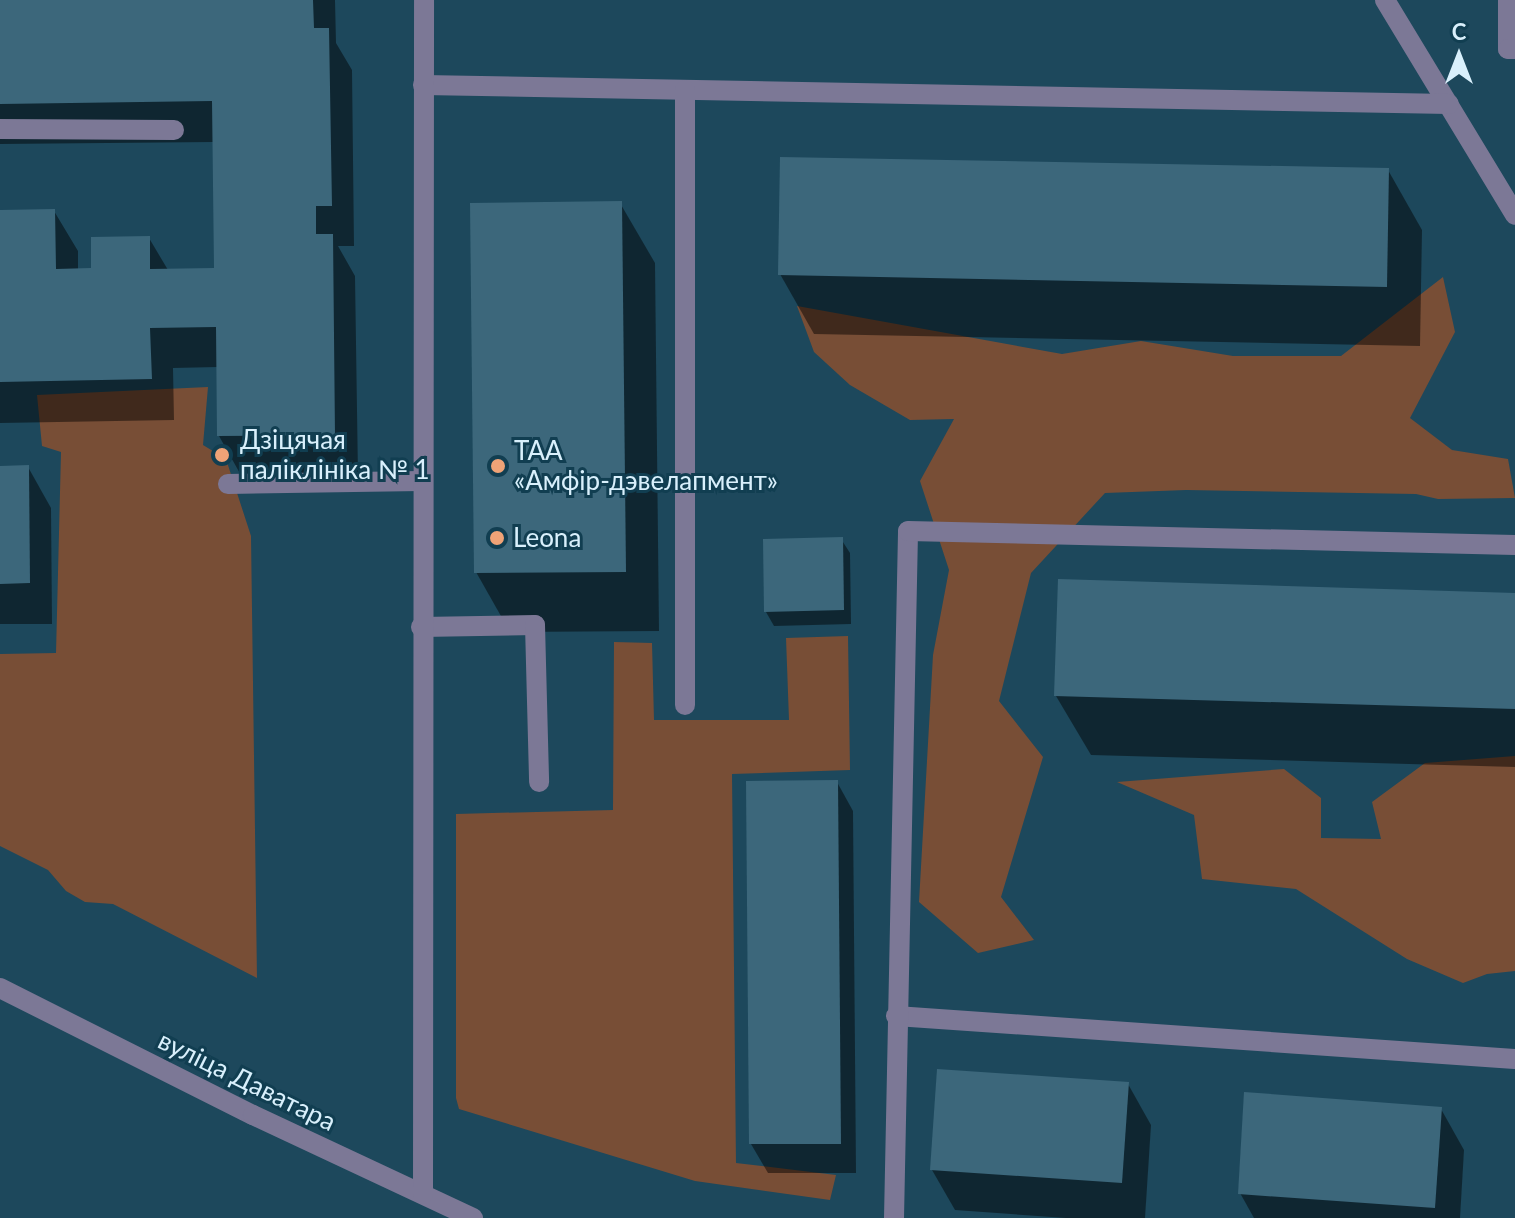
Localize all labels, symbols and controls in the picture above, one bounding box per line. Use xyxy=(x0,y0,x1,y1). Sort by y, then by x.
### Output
north arrow xyxy=(1419,16,1499,96)
text: С xyxy=(1452,18,1466,45)
place label: Дзіцячая паліклініка № 1 xyxy=(240,424,430,486)
place label: ТАА «Амфір-дэвелапмент» xyxy=(514,435,778,496)
marker: Дзіцячая паліклініка № 1 xyxy=(211,444,233,466)
marker: ТАА «Амфір-дэвелапмент» xyxy=(489,457,507,475)
place label: Leona xyxy=(513,522,581,554)
marker: Leona xyxy=(488,529,506,547)
street label: вуліца Даватара xyxy=(153,1025,341,1137)

